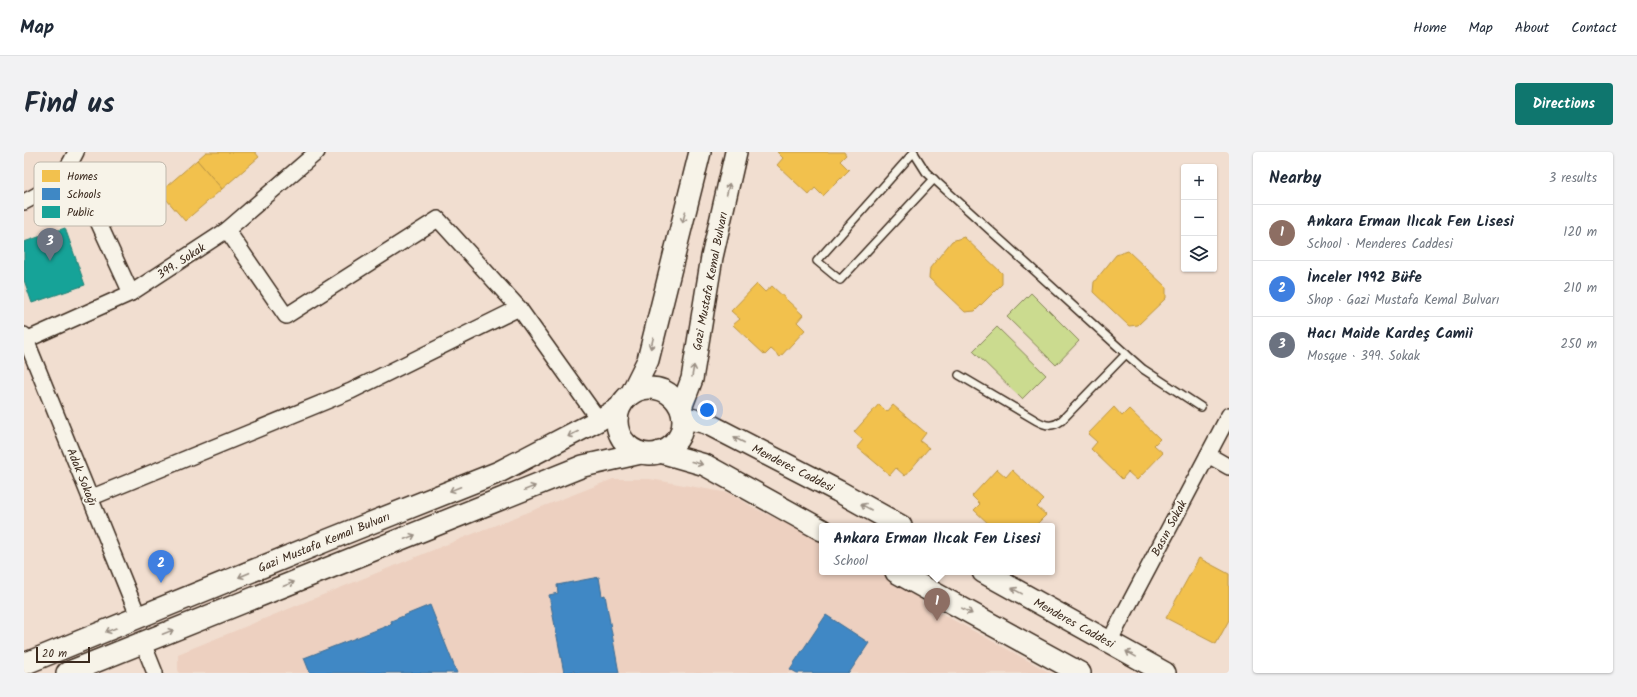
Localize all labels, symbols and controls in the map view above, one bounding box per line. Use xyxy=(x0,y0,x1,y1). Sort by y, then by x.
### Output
text: Map xyxy=(20,13,54,43)
text: Home xyxy=(1413,17,1447,39)
text: Map xyxy=(1469,17,1493,39)
text: About xyxy=(1515,17,1549,39)
text: Contact xyxy=(1571,17,1617,39)
text: Find us xyxy=(24,82,115,127)
button: Directions xyxy=(1515,83,1613,125)
legend xyxy=(34,162,166,226)
map controls xyxy=(1181,164,1217,272)
button: + xyxy=(1181,164,1217,200)
text: Nearby xyxy=(1269,165,1321,192)
text: Homes xyxy=(67,168,98,186)
text: 3 results xyxy=(1549,168,1597,189)
one-way arrow xyxy=(724,183,732,196)
text: Schools xyxy=(67,186,101,204)
button: − xyxy=(1181,200,1217,236)
text: Public xyxy=(67,204,94,222)
one-way arrow xyxy=(679,210,687,223)
street label: Gazi Mustafa Kemal Bulvarı xyxy=(688,210,733,352)
text: Ankara Erman Ilıcak Fen Lisesi xyxy=(1307,210,1514,234)
text: 1 xyxy=(1280,222,1284,243)
text: 120 m xyxy=(1563,222,1597,243)
pin: 3 xyxy=(37,228,63,261)
text: School · Menderes Caddesi xyxy=(1307,234,1453,255)
button: layers xyxy=(1181,236,1217,272)
street label: 399. Sokak xyxy=(153,238,210,284)
text: İnceler 1992 Büfe xyxy=(1307,266,1422,290)
text: 2 xyxy=(1278,278,1286,299)
text: 210 m xyxy=(1563,278,1597,299)
text: Shop · Gazi Mustafa Kemal Bulvarı xyxy=(1307,290,1499,311)
text: Hacı Maide Kardeş Camii xyxy=(1307,322,1473,346)
text: 3 xyxy=(1278,334,1286,355)
text: 250 m xyxy=(1560,334,1597,355)
one-way arrow xyxy=(648,336,656,349)
text: Mosque · 399. Sokak xyxy=(1307,346,1420,367)
one-way arrow xyxy=(689,365,697,378)
your location xyxy=(697,400,717,420)
one-way arrow xyxy=(567,431,579,438)
one-way arrow xyxy=(733,436,745,443)
street label: Menderes Caddesi xyxy=(748,440,838,498)
street label: Adak Sokağı xyxy=(61,445,102,509)
one-way arrow xyxy=(691,460,704,467)
one-way arrow xyxy=(524,483,536,491)
one-way arrow xyxy=(450,486,462,494)
street label: Basın Sokak xyxy=(1147,496,1192,560)
one-way arrow xyxy=(861,503,873,510)
street label: Gazi Mustafa Kemal Bulvarı xyxy=(255,507,393,578)
popup xyxy=(819,523,1055,575)
text: Ankara Erman Ilıcak Fen Lisesi xyxy=(834,527,1040,551)
one-way arrow xyxy=(403,532,415,540)
pin: 2 xyxy=(148,550,174,583)
text: School xyxy=(834,551,868,572)
one-way arrow xyxy=(238,571,250,579)
one-way arrow xyxy=(283,580,295,588)
one-way arrow xyxy=(1011,586,1023,594)
pin: 1 xyxy=(924,588,950,621)
street label: Menderes Caddesi xyxy=(1030,593,1119,654)
one-way arrow xyxy=(961,608,973,616)
one-way arrow xyxy=(105,626,117,634)
one-way arrow xyxy=(162,628,174,636)
scale bar xyxy=(36,645,90,664)
text: 20 m xyxy=(42,645,67,663)
one-way arrow xyxy=(1125,650,1137,657)

